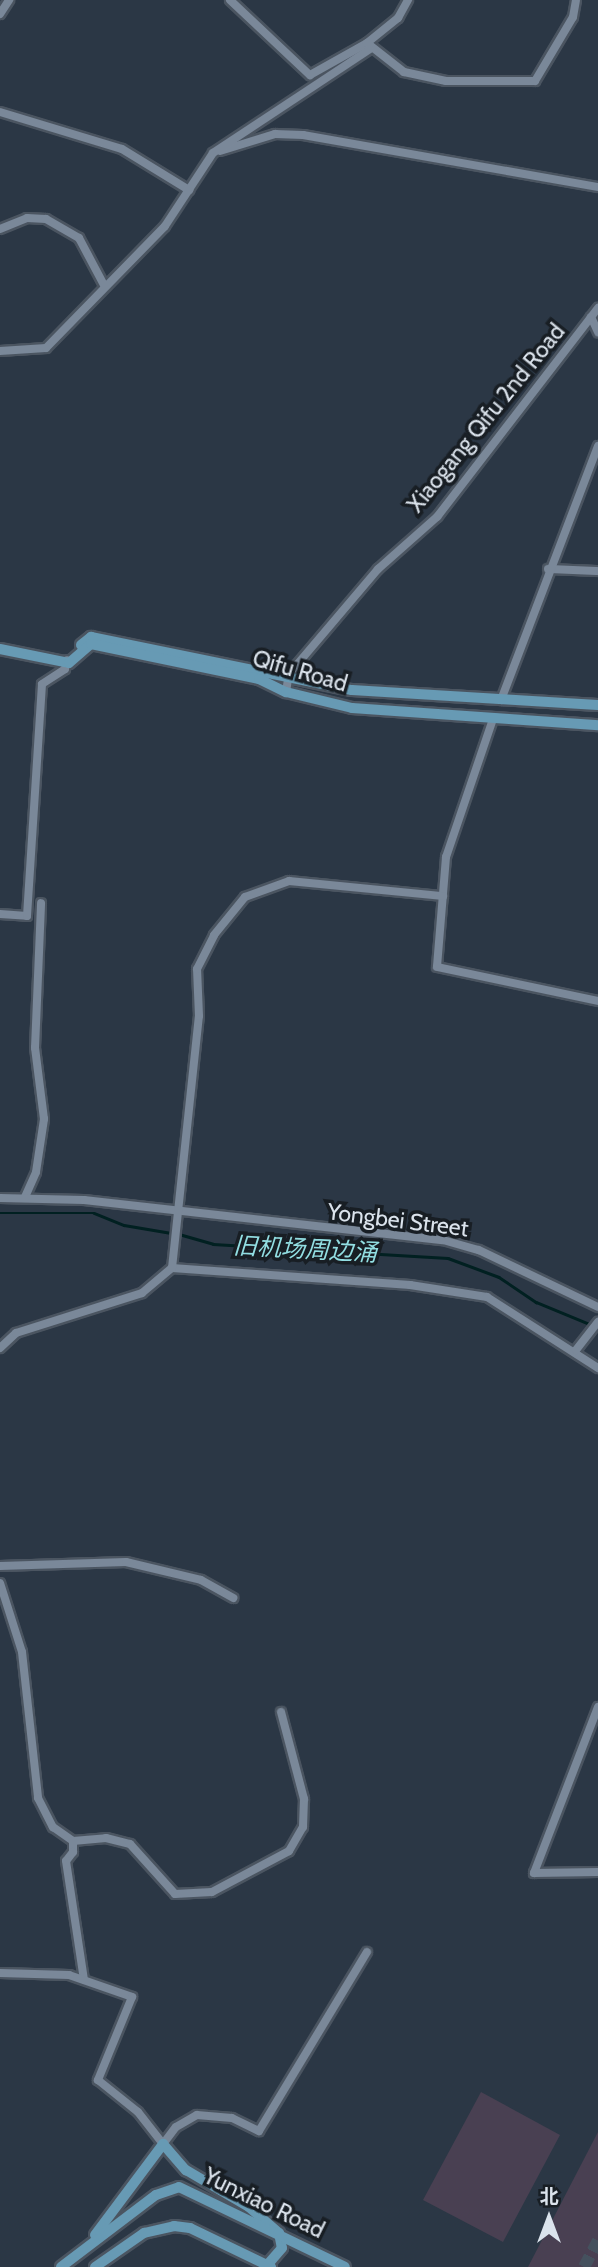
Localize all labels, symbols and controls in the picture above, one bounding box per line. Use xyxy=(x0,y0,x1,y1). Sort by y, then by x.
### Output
street label: Xiaogang Qifu 2nd Road xyxy=(401,318,571,518)
street label: Qifu Road xyxy=(250,644,350,698)
street label: Yongbei Street xyxy=(326,1198,470,1242)
water label: 旧机场周边涌 xyxy=(232,1231,378,1267)
street label: Yunxiao Road xyxy=(199,2162,329,2244)
north arrow xyxy=(514,2183,584,2253)
text: 北 xyxy=(539,2185,559,2208)

